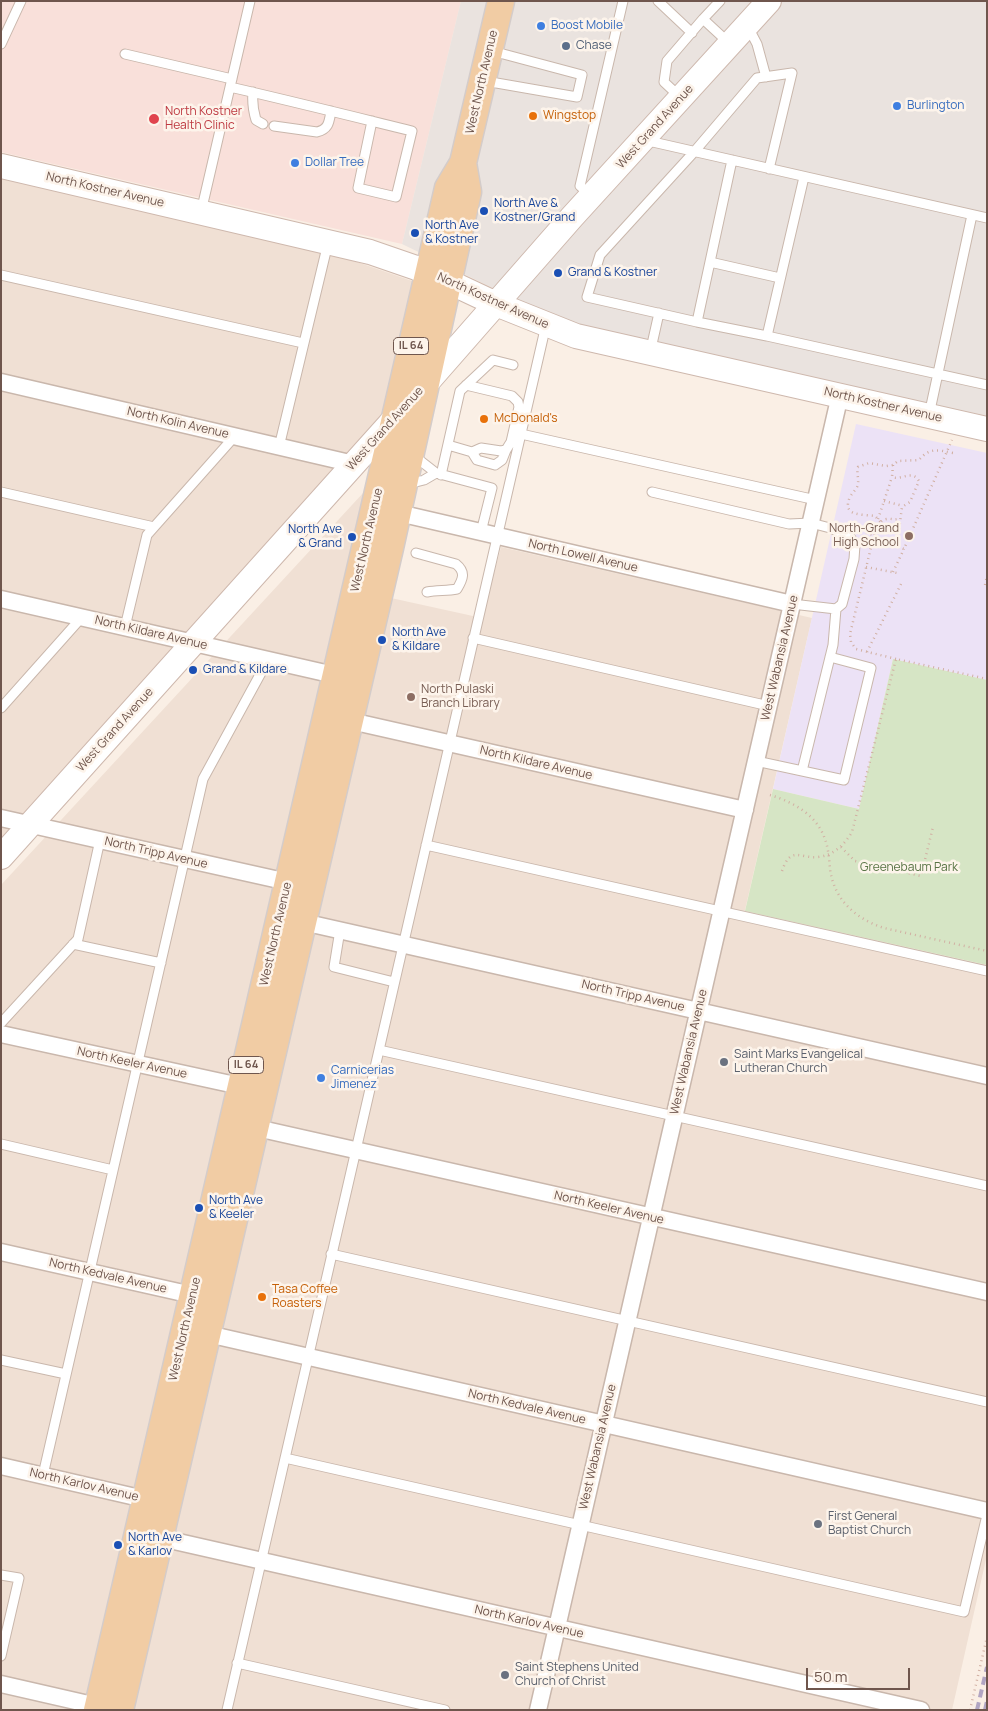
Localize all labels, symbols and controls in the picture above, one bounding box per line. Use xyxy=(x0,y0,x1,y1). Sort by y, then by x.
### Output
place label: Boost Mobile xyxy=(551,19,623,33)
marker: Boost Mobile xyxy=(535,20,547,32)
street label: West North Avenue xyxy=(463,29,501,135)
place label: Chase xyxy=(576,39,612,53)
marker: Chase xyxy=(560,40,572,52)
street label: West Grand Avenue xyxy=(614,82,696,172)
place label: Burlington xyxy=(907,99,964,113)
marker: Burlington xyxy=(891,100,903,112)
place label: North Kostner Health Clinic xyxy=(165,105,242,133)
place label: Wingstop xyxy=(543,109,596,123)
marker: Wingstop xyxy=(527,110,539,122)
marker: North Kostner Health Clinic xyxy=(147,112,161,126)
place label: Dollar Tree xyxy=(305,156,364,170)
marker: Dollar Tree xyxy=(289,157,301,169)
street label: North Kostner Avenue xyxy=(45,169,165,211)
place label: North Ave & Kostner/Grand xyxy=(494,197,575,225)
marker: North Ave & Kostner/Grand xyxy=(478,205,490,217)
place label: North Ave & Kostner xyxy=(425,219,479,247)
marker: North Ave & Kostner xyxy=(409,227,421,239)
place label: Grand & Kostner xyxy=(568,266,657,280)
marker: Grand & Kostner xyxy=(552,267,564,279)
street label: North Kostner Avenue xyxy=(435,270,551,332)
road number: IL 64 xyxy=(394,338,428,354)
street label: West Grand Avenue xyxy=(344,384,426,474)
street label: North Kostner Avenue xyxy=(823,384,943,426)
street label: North Kolin Avenue xyxy=(126,404,230,442)
place label: McDonald's xyxy=(494,412,557,426)
marker: McDonald's xyxy=(478,413,490,425)
street label: West North Avenue xyxy=(348,487,386,593)
place label: North-Grand High School xyxy=(829,522,899,550)
place label: North Ave & Grand xyxy=(288,523,342,551)
marker: North-Grand High School xyxy=(903,530,915,542)
marker: North Ave & Grand xyxy=(346,531,358,543)
street label: North Lowell Avenue xyxy=(527,536,639,576)
street label: West Wabansia Avenue xyxy=(759,594,801,722)
street label: North Kildare Avenue xyxy=(93,613,209,653)
place label: North Ave & Kildare xyxy=(392,626,446,654)
marker: North Ave & Kildare xyxy=(376,634,388,646)
place label: Grand & Kildare xyxy=(203,663,287,677)
marker: Grand & Kildare xyxy=(187,664,199,676)
place label: North Pulaski Branch Library xyxy=(421,683,500,711)
street label: West Grand Avenue xyxy=(74,685,156,775)
marker: North Pulaski Branch Library xyxy=(405,691,417,703)
street label: North Kildare Avenue xyxy=(478,743,594,783)
street label: North Tripp Avenue xyxy=(103,834,209,872)
park label: Greenebaum Park xyxy=(860,861,958,875)
street label: West North Avenue xyxy=(257,881,295,987)
street label: North Tripp Avenue xyxy=(580,977,686,1015)
street label: West Wabansia Avenue xyxy=(668,988,710,1116)
street label: North Keeler Avenue xyxy=(76,1044,188,1082)
place label: Saint Marks Evangelical Lutheran Church xyxy=(734,1048,863,1076)
road number: IL 64 xyxy=(228,1056,264,1074)
marker: Saint Marks Evangelical Lutheran Church xyxy=(718,1056,730,1068)
place label: Carnicerias Jimenez xyxy=(331,1064,394,1092)
marker: Carnicerias Jimenez xyxy=(315,1072,327,1084)
street label: North Keeler Avenue xyxy=(553,1188,665,1228)
place label: North Ave & Keeler xyxy=(209,1194,263,1222)
marker: North Ave & Keeler xyxy=(193,1202,205,1214)
street label: North Kedvale Avenue xyxy=(48,1255,168,1297)
street label: West North Avenue xyxy=(166,1276,204,1382)
place label: Tasa Coffee Roasters xyxy=(272,1283,338,1311)
marker: Tasa Coffee Roasters xyxy=(256,1291,268,1303)
street label: West Wabansia Avenue xyxy=(577,1383,619,1511)
street label: North Kedvale Avenue xyxy=(467,1386,587,1428)
street label: North Karlov Avenue xyxy=(28,1465,140,1505)
place label: First General Baptist Church xyxy=(828,1510,911,1538)
marker: First General Baptist Church xyxy=(812,1518,824,1530)
place label: North Ave & Karlov xyxy=(128,1531,182,1559)
marker: North Ave & Karlov xyxy=(112,1539,124,1551)
street label: North Karlov Avenue xyxy=(473,1602,585,1642)
scale bar xyxy=(808,1658,912,1690)
place label: Saint Stephens United Church of Christ xyxy=(515,1661,639,1689)
text: 50 m xyxy=(814,1666,848,1687)
marker: Saint Stephens United Church of Christ xyxy=(499,1669,511,1681)

